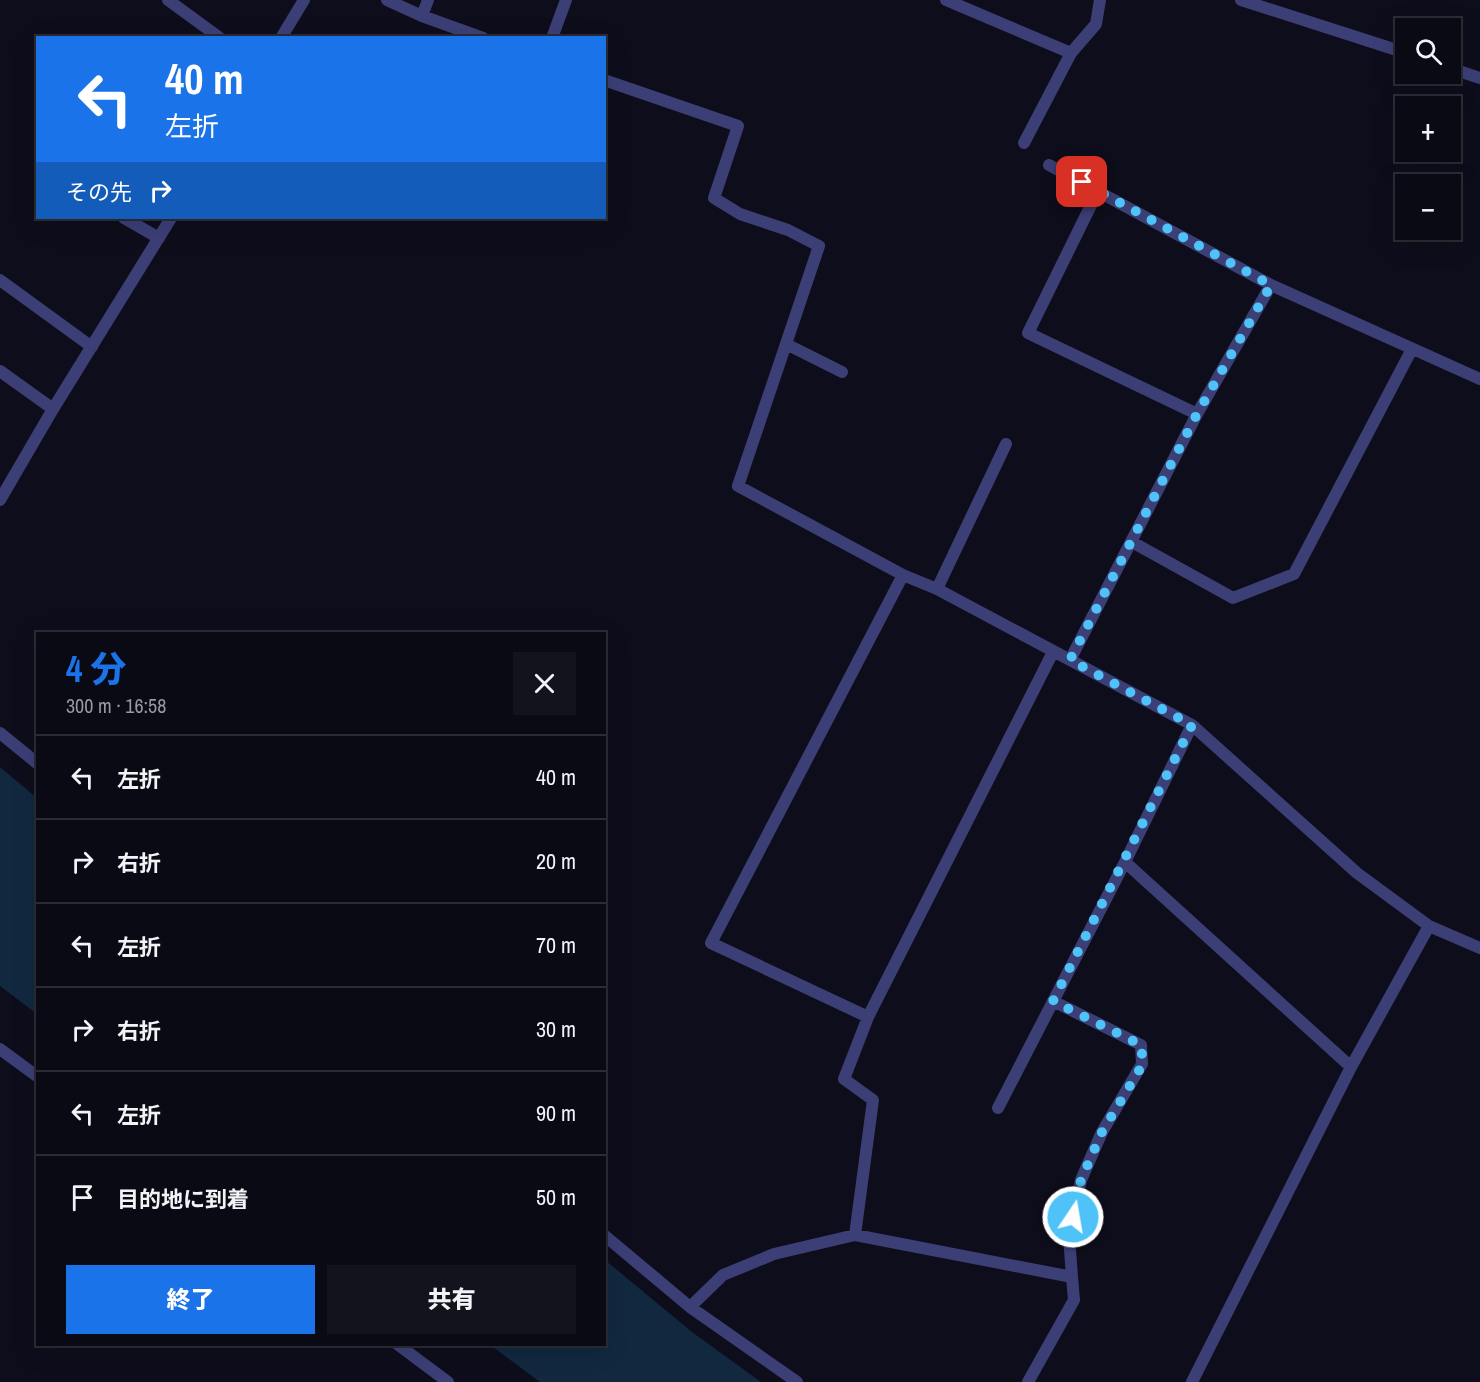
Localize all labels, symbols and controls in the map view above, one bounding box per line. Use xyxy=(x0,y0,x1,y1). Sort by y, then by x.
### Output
map controls xyxy=(1395,18,1461,240)
button: search xyxy=(1395,18,1461,84)
text: 40 m xyxy=(165,51,244,107)
icon: left xyxy=(66,60,144,138)
button: + xyxy=(1395,96,1461,162)
text: 左折 xyxy=(165,108,219,144)
pin xyxy=(1056,156,1107,207)
icon: arrive xyxy=(1065,165,1098,198)
icon: right xyxy=(144,174,177,207)
button: − xyxy=(1395,174,1461,240)
text: その先 xyxy=(66,177,132,207)
text: 4 分 xyxy=(66,645,127,693)
button: close xyxy=(513,652,576,715)
text: 300 m · 16:58 xyxy=(66,692,166,719)
icon: left xyxy=(66,761,99,794)
text: 40 m xyxy=(536,762,576,792)
text: 左折 xyxy=(117,764,161,794)
icon: right xyxy=(66,845,99,878)
text: 20 m xyxy=(536,846,576,876)
text: 右折 xyxy=(117,848,161,878)
icon: left xyxy=(66,929,99,962)
text: 70 m xyxy=(536,930,576,960)
text: 左折 xyxy=(117,932,161,962)
icon: right xyxy=(66,1013,99,1046)
text: 30 m xyxy=(536,1014,576,1044)
text: 右折 xyxy=(117,1016,161,1046)
icon: left xyxy=(66,1097,99,1130)
text: 90 m xyxy=(536,1098,576,1128)
text: 左折 xyxy=(117,1100,161,1130)
icon: arrive xyxy=(66,1181,99,1214)
text: 50 m xyxy=(536,1182,576,1212)
text: 目的地に到着 xyxy=(117,1184,249,1214)
position arrow xyxy=(1041,1185,1105,1249)
button: 終了 xyxy=(66,1265,315,1334)
button: 共有 xyxy=(327,1265,576,1334)

